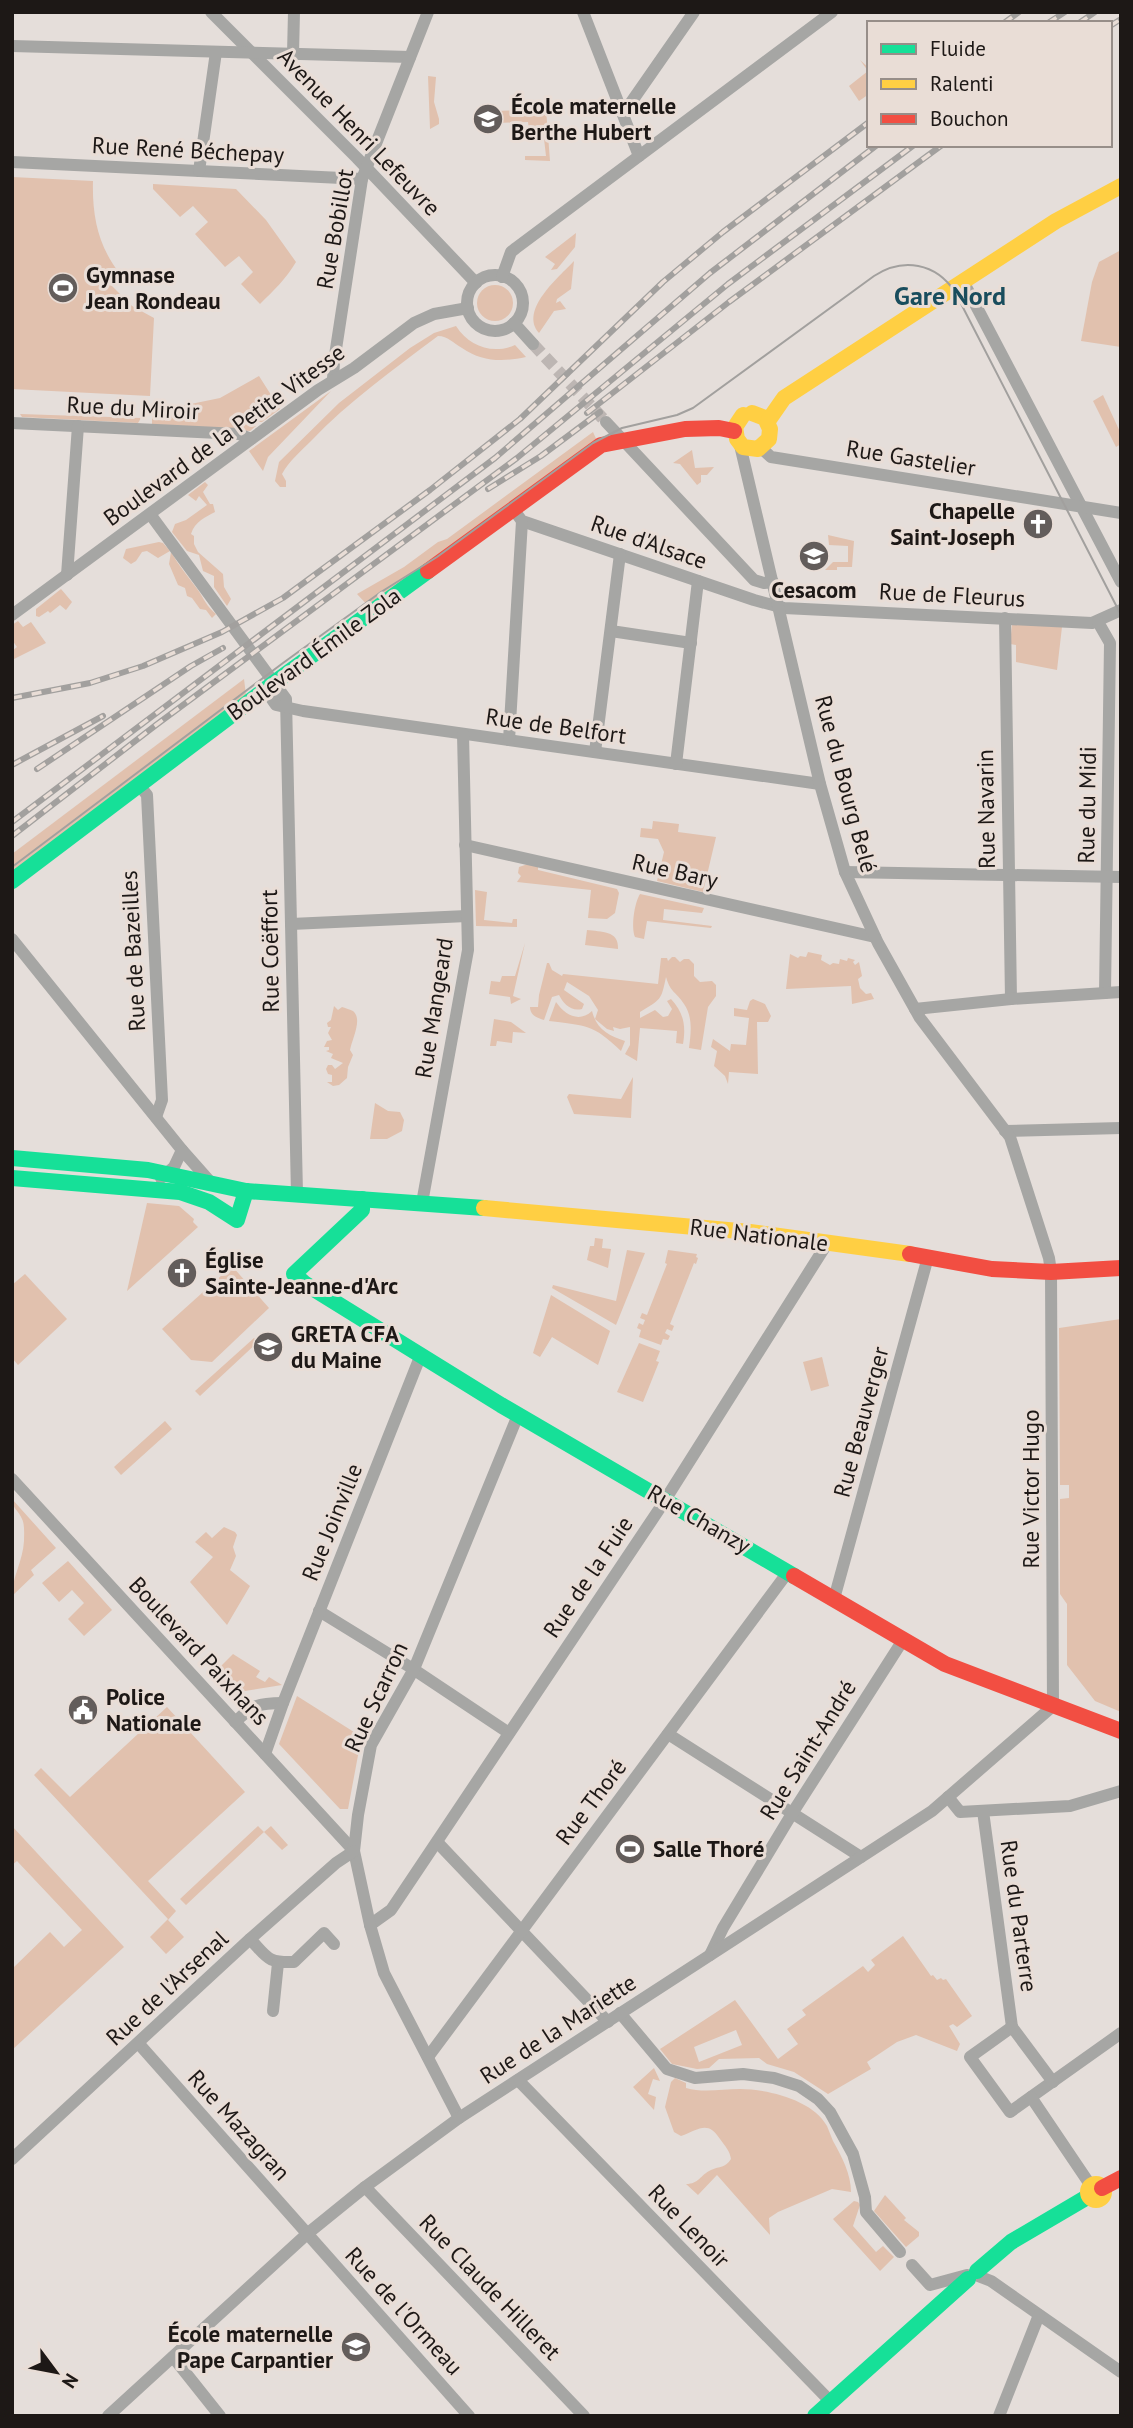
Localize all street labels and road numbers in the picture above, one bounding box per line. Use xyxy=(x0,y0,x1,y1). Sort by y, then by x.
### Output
street label: Avenue Henri Lefeuvre xyxy=(272,42,447,221)
street label: Rue René Béchepay xyxy=(91,130,285,169)
street label: Rue Bobillot xyxy=(310,166,359,291)
street label: Boulevard de la Petite Vitesse xyxy=(97,337,350,532)
street label: Rue du Miroir xyxy=(66,390,200,425)
street label: Rue Gastelier xyxy=(844,433,978,482)
street label: Rue d'Alsace xyxy=(587,508,711,575)
street label: Rue de Fleurus xyxy=(878,576,1026,613)
street label: Boulevard Émile Zola xyxy=(221,581,406,726)
street label: Rue du Bourg Belé xyxy=(809,692,884,876)
street label: Rue de Belfort xyxy=(484,701,628,750)
street label: Rue du Midi xyxy=(1071,746,1102,864)
street label: Rue Navarin xyxy=(970,749,1001,869)
street label: Rue Bary xyxy=(629,847,721,894)
street label: Rue de Bazeilles xyxy=(114,870,151,1032)
street label: Rue Coëffort xyxy=(254,889,285,1013)
street label: Rue Mangeard xyxy=(408,936,459,1080)
street label: Rue Nationale xyxy=(688,1212,830,1257)
street label: Rue Beauverger xyxy=(826,1343,895,1500)
street label: Rue Victor Hugo xyxy=(1016,1410,1045,1568)
street label: Rue Joinville xyxy=(295,1459,368,1585)
street label: Rue Chanzy xyxy=(643,1477,756,1560)
street label: Rue de la Fuie xyxy=(536,1510,639,1643)
street label: Boulevard Paixhans xyxy=(123,1570,276,1731)
street label: Rue Scarron xyxy=(337,1637,414,1756)
street label: Rue Saint-André xyxy=(753,1674,862,1825)
street label: Rue Thoré xyxy=(549,1753,632,1850)
street label: Rue du Parterre xyxy=(994,1838,1045,1994)
street label: Rue de l'Arsenal xyxy=(100,1924,234,2051)
street label: Rue de la Mariette xyxy=(474,1967,641,2090)
street label: Rue Mazagran xyxy=(182,2063,297,2186)
street label: Rue Lenoir xyxy=(643,2178,736,2274)
street label: Rue Claude Hilleret xyxy=(413,2208,567,2366)
street label: Rue de l'Ormeau xyxy=(339,2241,469,2381)

